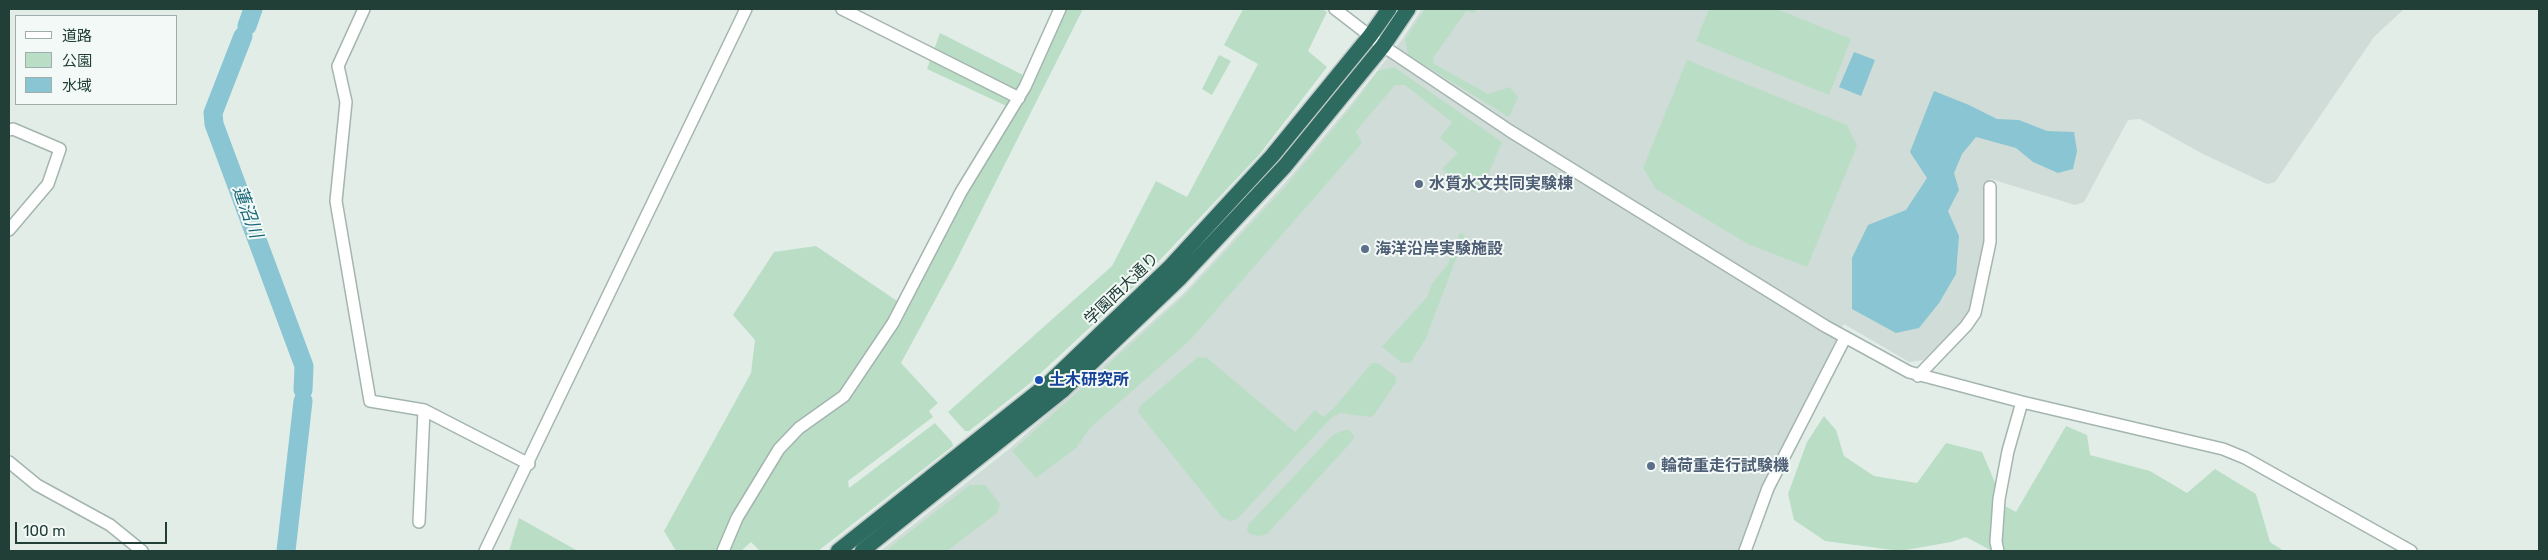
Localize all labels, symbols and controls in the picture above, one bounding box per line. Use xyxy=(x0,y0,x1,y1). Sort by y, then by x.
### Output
legend xyxy=(15,15,178,105)
text: 道路 xyxy=(62,27,92,45)
text: 公園 xyxy=(62,52,92,70)
text: 水域 xyxy=(62,77,92,95)
place label: 水質水文共同実験棟 xyxy=(1429,174,1573,194)
marker: 水質水文共同実験棟 xyxy=(1413,178,1425,190)
water label: 蓮沼川 xyxy=(228,183,266,241)
place label: 海洋沿岸実験施設 xyxy=(1375,239,1503,259)
marker: 海洋沿岸実験施設 xyxy=(1359,243,1371,255)
street label: 学園西大通り xyxy=(1081,249,1163,329)
place label: 土木研究所 xyxy=(1049,370,1129,390)
marker: 土木研究所 xyxy=(1033,374,1045,386)
place label: 輪荷重走行試験機 xyxy=(1661,456,1789,476)
marker: 輪荷重走行試験機 xyxy=(1645,460,1657,472)
scale bar xyxy=(18,512,170,544)
text: 100 m xyxy=(23,522,65,540)

